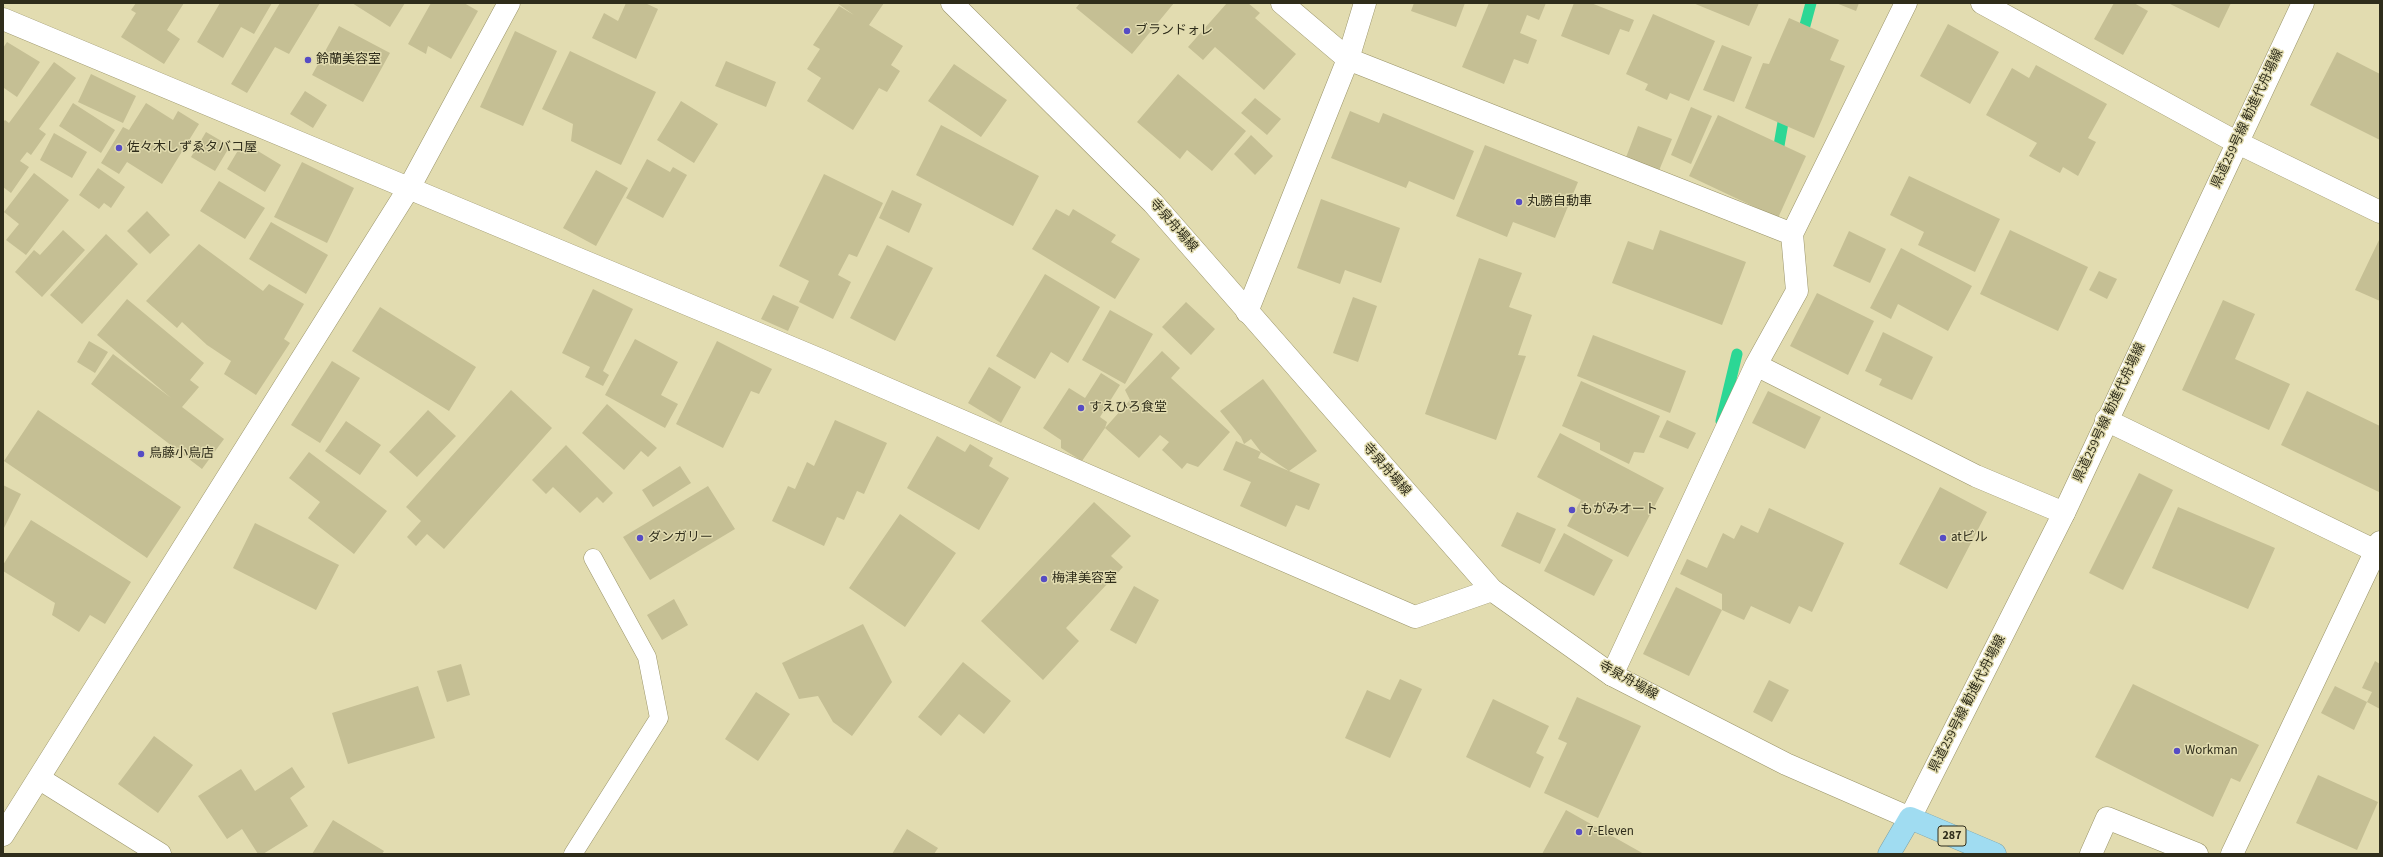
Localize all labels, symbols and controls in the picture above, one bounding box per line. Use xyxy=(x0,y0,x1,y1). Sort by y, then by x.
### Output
place label: ブランドォレ xyxy=(1135,23,1213,39)
marker: ブランドォレ xyxy=(1122,26,1132,36)
street label: 県道259号線 勧進代舟場線 xyxy=(2209,47,2287,191)
place label: 鈴蘭美容室 xyxy=(316,52,381,68)
marker: 鈴蘭美容室 xyxy=(303,55,313,65)
place label: 佐々木しずゑタバコ屋 xyxy=(127,140,257,156)
marker: 佐々木しずゑタバコ屋 xyxy=(114,143,124,153)
place label: 丸勝自動車 xyxy=(1527,194,1592,210)
street label: 寺泉舟場線 xyxy=(1146,196,1200,256)
marker: 丸勝自動車 xyxy=(1514,197,1524,207)
street label: 県道259号線 勧進代舟場線 xyxy=(2071,341,2149,485)
place label: すえひろ食堂 xyxy=(1089,400,1167,416)
marker: すえひろ食堂 xyxy=(1076,403,1086,413)
street label: 寺泉舟場線 xyxy=(1359,440,1413,500)
place label: 鳥藤小鳥店 xyxy=(149,446,214,462)
marker: 鳥藤小鳥店 xyxy=(136,449,146,459)
place label: もがみオート xyxy=(1580,502,1658,518)
marker: もがみオート xyxy=(1567,505,1577,515)
place label: ダンガリー xyxy=(648,530,713,546)
place label: atビル xyxy=(1951,530,1988,546)
marker: ダンガリー xyxy=(635,533,645,543)
marker: atビル xyxy=(1938,533,1948,543)
place label: 梅津美容室 xyxy=(1052,571,1117,587)
marker: 梅津美容室 xyxy=(1039,574,1049,584)
street label: 県道259号線 勧進代舟場線 xyxy=(1927,633,2009,775)
street label: 寺泉舟場線 xyxy=(1596,658,1660,704)
place label: Workman xyxy=(2185,743,2238,759)
marker: Workman xyxy=(2172,746,2182,756)
place label: 7-Eleven xyxy=(1587,824,1634,840)
road number: 287 xyxy=(1938,826,1966,846)
marker: 7-Eleven xyxy=(1574,827,1584,837)

